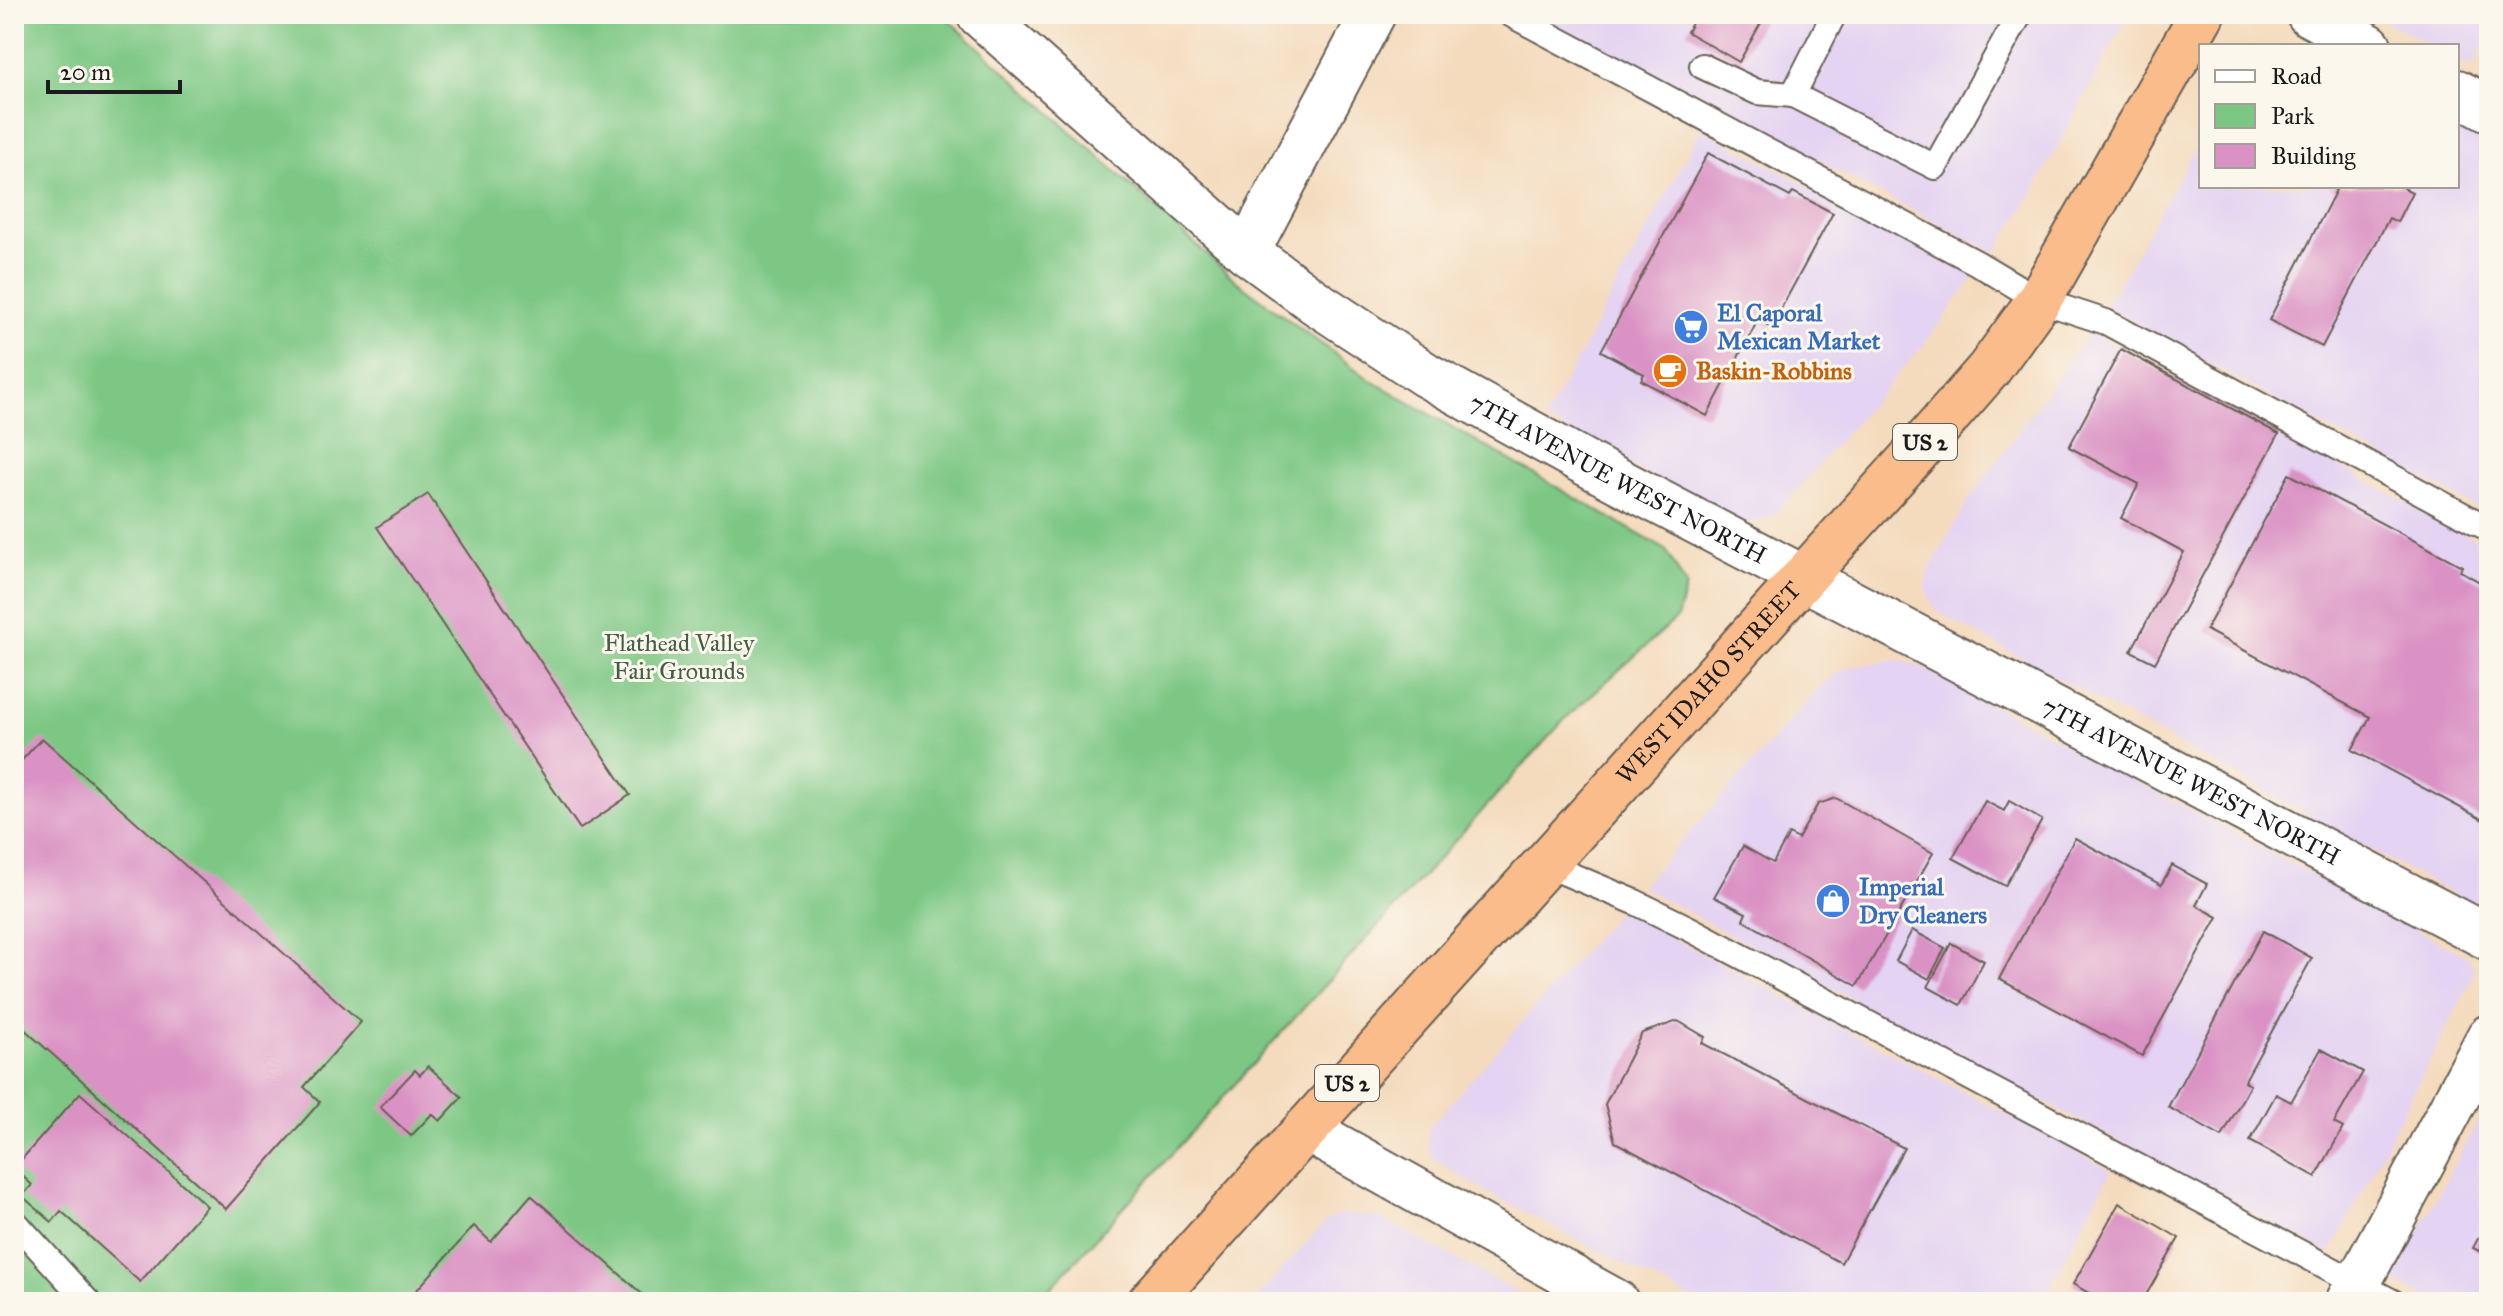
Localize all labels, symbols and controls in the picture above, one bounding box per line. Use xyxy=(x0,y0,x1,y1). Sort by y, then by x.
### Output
scale bar xyxy=(48,44,180,94)
legend xyxy=(2199,44,2459,188)
text: 20 m xyxy=(60,57,111,87)
text: Road xyxy=(2271,61,2322,91)
text: Park xyxy=(2271,101,2315,131)
text: Building xyxy=(2271,141,2356,171)
place label: El Caporal Mexican Market xyxy=(1717,298,1881,356)
supermarket icon: El Caporal Mexican Market xyxy=(1672,308,1710,346)
cafe icon: Baskin-Robbins xyxy=(1651,352,1689,390)
place label: Baskin-Robbins xyxy=(1696,356,1852,386)
street label: 7TH AVENUE WEST NORTH xyxy=(1464,387,1772,571)
road number: US 2 xyxy=(1893,424,1957,460)
street label: WEST IDAHO STREET xyxy=(1610,575,1808,790)
park label: Flathead Valley Fair Grounds xyxy=(604,628,755,686)
street label: 7TH AVENUE WEST NORTH xyxy=(2037,691,2345,872)
place label: Imperial Dry Cleaners xyxy=(1859,872,1987,930)
shop icon: Imperial Dry Cleaners xyxy=(1814,882,1852,920)
road number: US 2 xyxy=(1315,1065,1379,1101)

